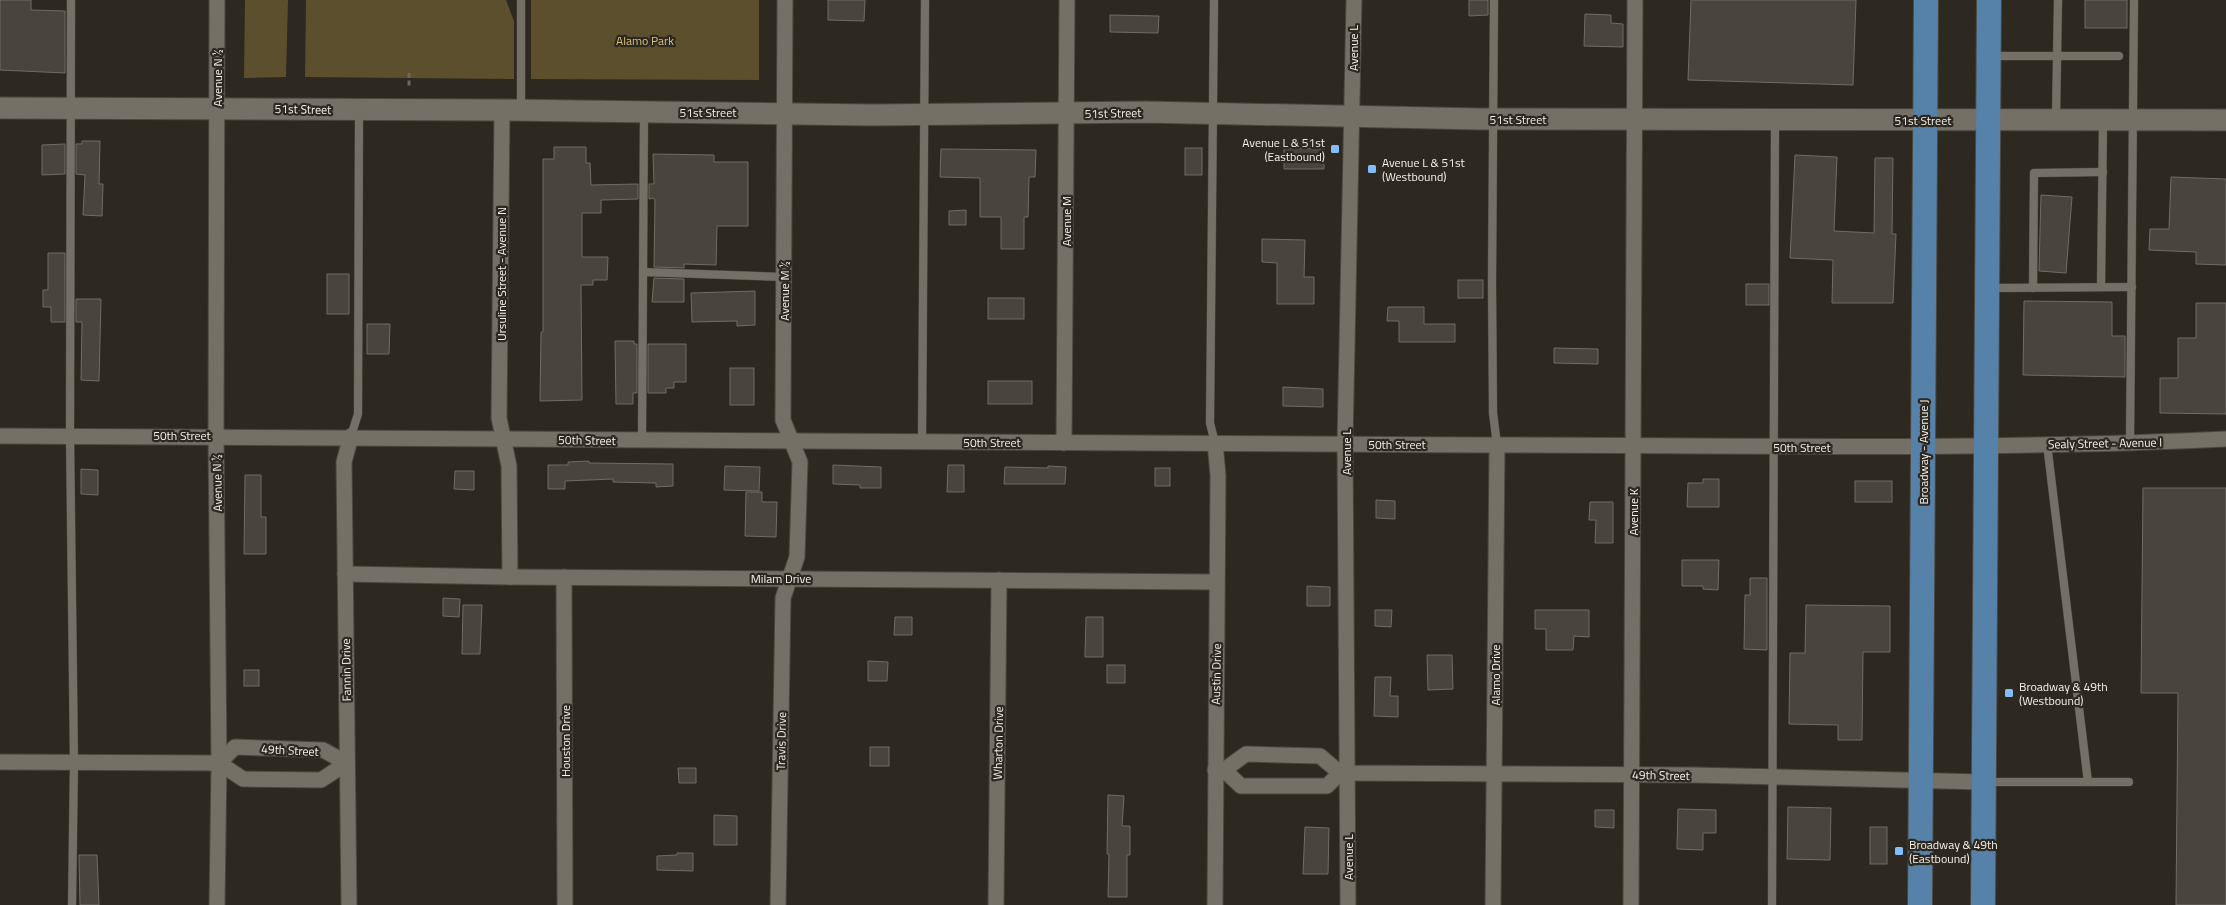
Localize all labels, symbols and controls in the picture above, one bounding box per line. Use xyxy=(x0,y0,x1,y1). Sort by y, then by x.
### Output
street label: Avenue L xyxy=(1344,25,1363,71)
park label: Alamo Park xyxy=(616,31,674,50)
street label: Avenue N ½ xyxy=(208,49,227,107)
street label: 51st Street xyxy=(274,99,332,119)
street label: 51st Street xyxy=(680,103,737,122)
street label: 51st Street xyxy=(1084,103,1142,123)
street label: 51st Street xyxy=(1490,110,1547,129)
street label: 51st Street xyxy=(1895,111,1952,130)
place label: Avenue L & 51st (Eastbound) xyxy=(1242,133,1326,166)
marker: Avenue L & 51st (Eastbound) xyxy=(1329,143,1341,155)
place label: Avenue L & 51st (Westbound) xyxy=(1382,153,1465,186)
marker: Avenue L & 51st (Westbound) xyxy=(1366,163,1378,175)
street label: Avenue M xyxy=(1057,196,1076,246)
street label: Ursuline Street - Avenue N xyxy=(492,207,511,341)
street label: Avenue M ½ xyxy=(775,261,794,321)
street label: Broadway - Avenue J xyxy=(1914,399,1933,505)
street label: 50th Street xyxy=(153,426,212,445)
street label: Avenue L xyxy=(1337,429,1356,475)
street label: 50th Street xyxy=(558,430,617,450)
street label: 50th Street xyxy=(963,433,1022,452)
street label: Sealy Street - Avenue I xyxy=(2048,433,2162,453)
street label: 50th Street xyxy=(1368,435,1427,454)
street label: 50th Street xyxy=(1773,438,1832,457)
street label: Avenue N ½ xyxy=(207,454,227,512)
street label: Avenue K xyxy=(1624,488,1643,536)
street label: Milam Drive xyxy=(751,569,811,588)
street label: Fannin Drive xyxy=(336,638,356,702)
street label: Austin Drive xyxy=(1206,643,1226,705)
street label: Alamo Drive xyxy=(1486,644,1505,706)
place label: Broadway & 49th (Westbound) xyxy=(2019,677,2108,710)
marker: Broadway & 49th (Westbound) xyxy=(2003,687,2015,699)
street label: Houston Drive xyxy=(556,705,575,777)
street label: Wharton Drive xyxy=(988,706,1008,780)
street label: Travis Drive xyxy=(771,712,791,770)
street label: 49th Street xyxy=(261,739,320,761)
street label: 49th Street xyxy=(1632,765,1691,785)
street label: Avenue L xyxy=(1339,834,1358,880)
place label: Broadway & 49th (Eastbound) xyxy=(1909,835,1998,868)
marker: Broadway & 49th (Eastbound) xyxy=(1893,845,1905,857)

